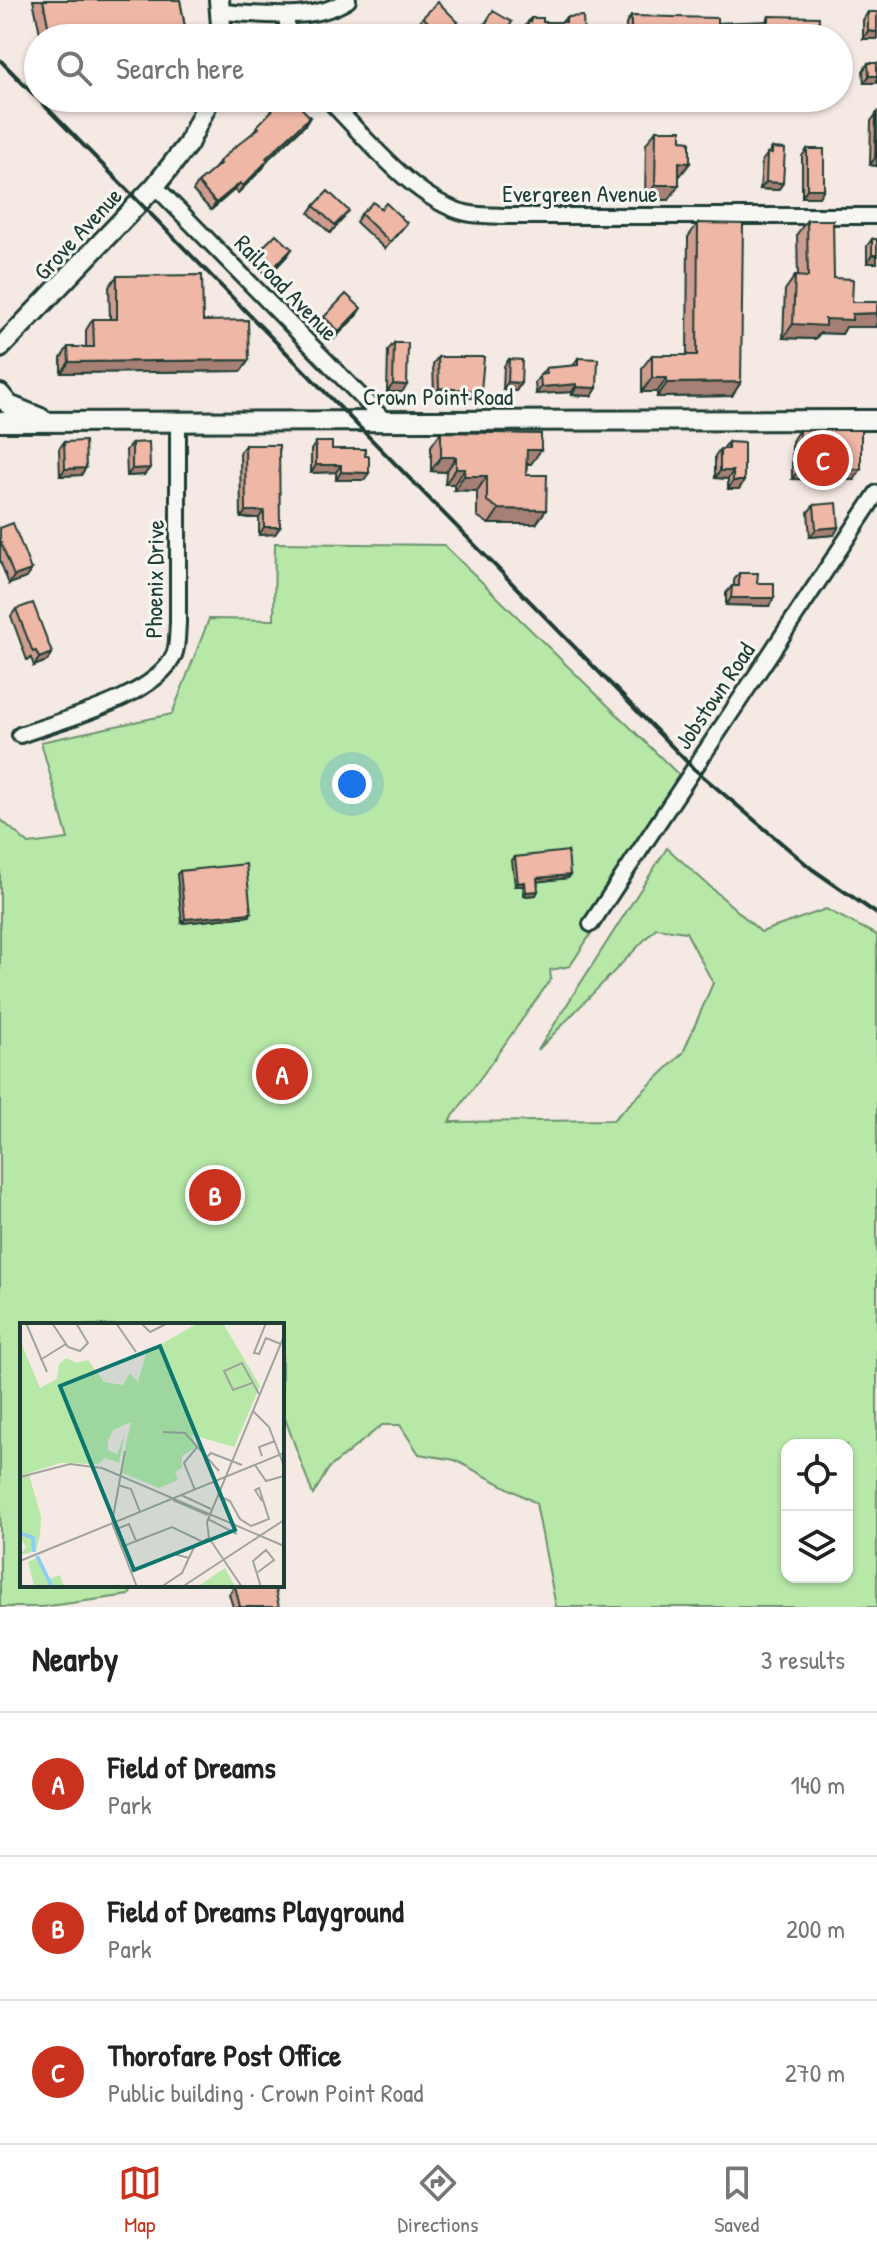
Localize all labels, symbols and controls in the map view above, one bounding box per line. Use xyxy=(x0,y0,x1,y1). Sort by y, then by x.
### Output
search box xyxy=(24,24,853,112)
icon: search xyxy=(52,46,96,90)
text: Search here xyxy=(116,48,244,88)
street label: Evergreen Avenue xyxy=(502,177,658,209)
street label: Grove Avenue xyxy=(26,180,129,287)
street label: Railroad Avenue xyxy=(228,227,346,348)
street label: Crown Point Road xyxy=(363,380,513,412)
pin: C xyxy=(797,430,849,490)
street label: Phoenix Drive xyxy=(137,519,171,639)
street label: Jobstown Road xyxy=(667,636,762,755)
your location xyxy=(332,764,372,804)
pin: A xyxy=(256,1044,308,1104)
pin: B xyxy=(189,1165,241,1225)
inset map xyxy=(20,1323,284,1587)
map controls xyxy=(781,1439,853,1583)
button: locate xyxy=(781,1439,853,1511)
button: layers xyxy=(781,1511,853,1583)
text: Nearby xyxy=(32,1636,118,1682)
text: 3 results xyxy=(761,1642,845,1677)
text: Field of Dreams xyxy=(108,1747,276,1787)
text: A xyxy=(52,1767,64,1802)
text: 140 m xyxy=(791,1767,845,1802)
text: Park xyxy=(108,1787,152,1822)
text: Field of Dreams Playground xyxy=(108,1891,404,1931)
text: B xyxy=(51,1911,65,1946)
text: 200 m xyxy=(786,1911,845,1946)
text: Park xyxy=(108,1931,152,1966)
text: Thorofare Post Office xyxy=(108,2035,341,2075)
text: C xyxy=(51,2055,65,2090)
text: 270 m xyxy=(785,2055,845,2090)
text: Public building · Crown Point Road xyxy=(108,2075,423,2110)
tab: Map xyxy=(118,2161,162,2239)
tab: Directions xyxy=(398,2161,479,2239)
tab: Saved xyxy=(714,2161,759,2239)

